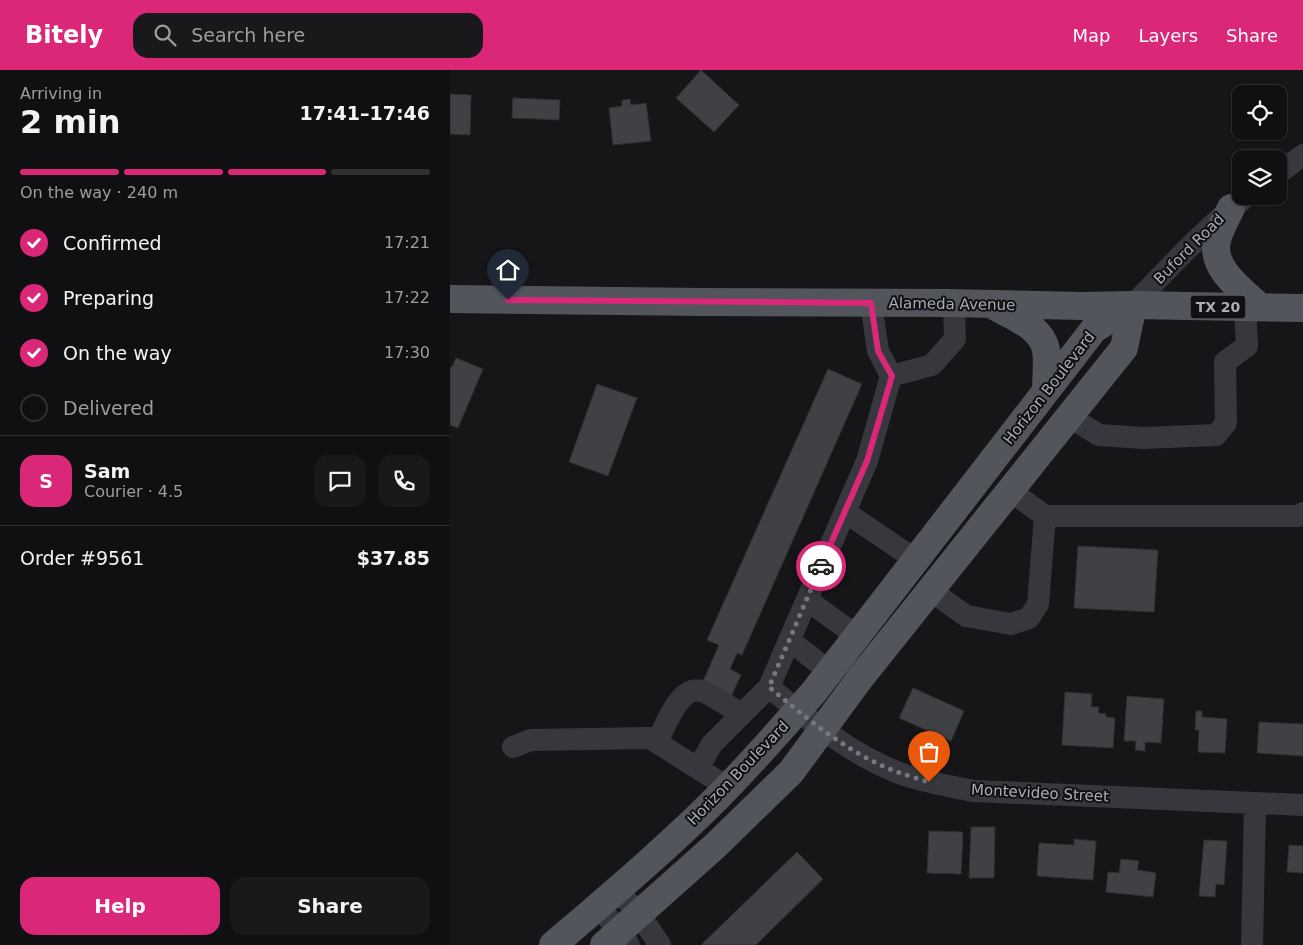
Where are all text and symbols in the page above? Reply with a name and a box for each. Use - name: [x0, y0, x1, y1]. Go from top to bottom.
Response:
- search box: [133, 13, 483, 58]
- text: Bitely: [25, 21, 103, 49]
- icon: search: [151, 21, 179, 49]
- text: Search here: [191, 24, 305, 46]
- text: Map: [1072, 25, 1110, 46]
- text: Layers: [1138, 25, 1198, 46]
- text: Share: [1226, 25, 1278, 46]
- text: Arriving in: [20, 84, 102, 103]
- map controls: [1232, 85, 1287, 205]
- button: locate: [1232, 85, 1287, 140]
- text: 17:41–17:46: [300, 102, 430, 124]
- text: 2 min: [20, 103, 121, 141]
- button: layers: [1232, 150, 1287, 205]
- text: On the way · 240 m: [20, 183, 178, 202]
- street label: Buford Road: [1150, 210, 1228, 288]
- icon: check: [20, 229, 48, 257]
- text: Confirmed: [63, 232, 162, 254]
- text: 17:21: [384, 233, 430, 252]
- pin: [487, 249, 529, 300]
- icon: home: [494, 256, 522, 284]
- icon: check: [20, 284, 48, 312]
- text: Preparing: [63, 287, 154, 309]
- text: 17:22: [384, 288, 430, 307]
- street label: Alameda Avenue: [889, 294, 1015, 314]
- road number: TX 20: [1190, 296, 1246, 318]
- street label: Horizon Boulevard: [999, 328, 1099, 448]
- icon: check: [20, 339, 48, 367]
- text: On the way: [63, 342, 172, 364]
- text: 17:30: [384, 343, 430, 362]
- text: Delivered: [63, 397, 154, 419]
- button: chat: [314, 455, 366, 507]
- button: phone: [378, 455, 430, 507]
- text: Sam: [84, 460, 130, 482]
- text: S: [39, 470, 53, 492]
- text: Courier · 4.5: [84, 482, 183, 501]
- courier: [796, 541, 846, 591]
- text: Order #9561: [20, 547, 144, 569]
- text: $37.85: [357, 547, 430, 569]
- icon: car: [807, 552, 835, 580]
- street label: Horizon Boulevard: [684, 717, 792, 829]
- pin: [908, 731, 950, 782]
- icon: bag: [915, 738, 943, 766]
- street label: Montevideo Street: [971, 780, 1110, 806]
- button: Help: [20, 877, 220, 935]
- button: Share: [230, 877, 430, 935]

